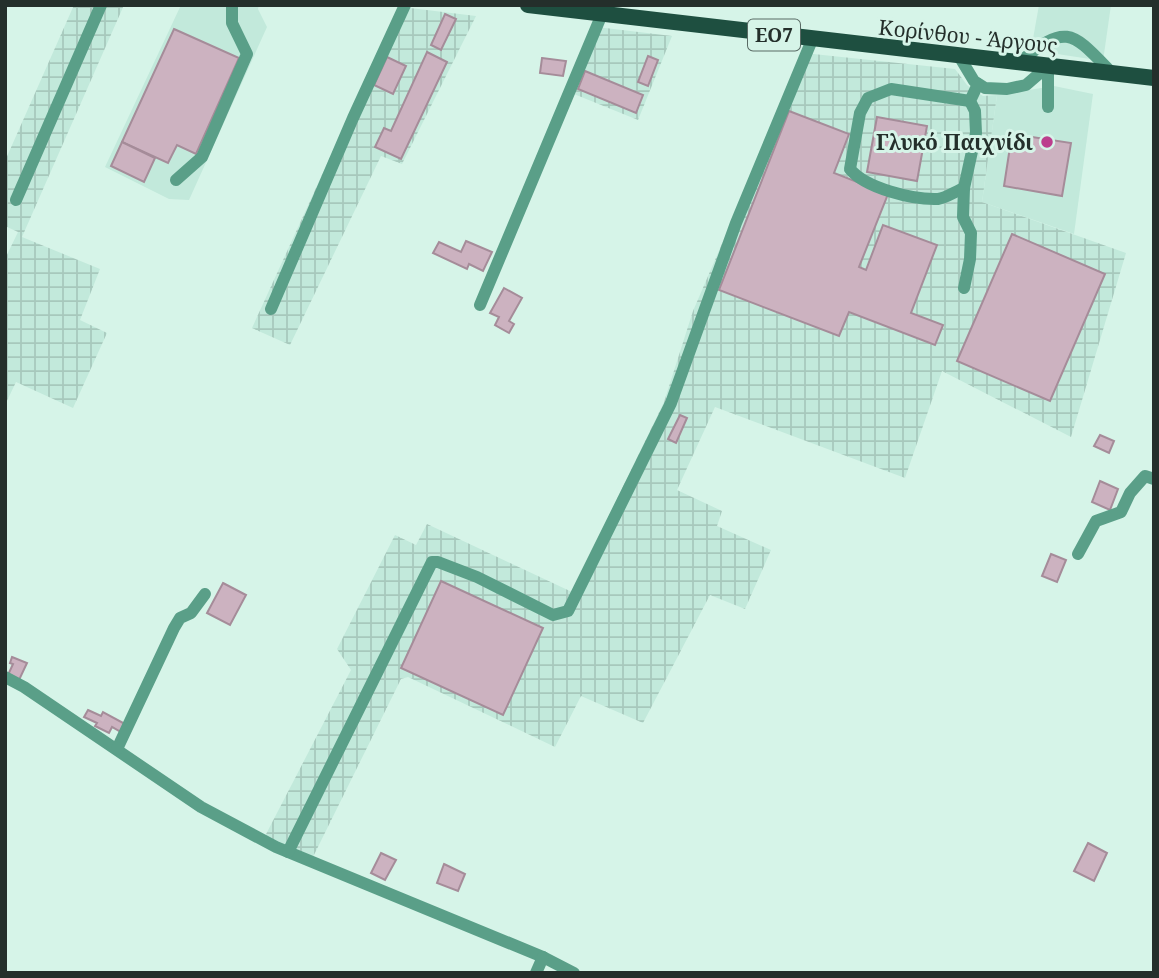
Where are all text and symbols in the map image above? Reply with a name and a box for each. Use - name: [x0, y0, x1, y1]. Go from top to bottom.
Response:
- street label: Κορίνθου - Άργους: [877, 13, 1059, 59]
- road number: ΕΟ7: [748, 20, 800, 50]
- place label: Γλυκό Παιχνίδι: [876, 128, 1034, 156]
- marker: Γλυκό Παιχνίδι: [1039, 134, 1055, 150]

